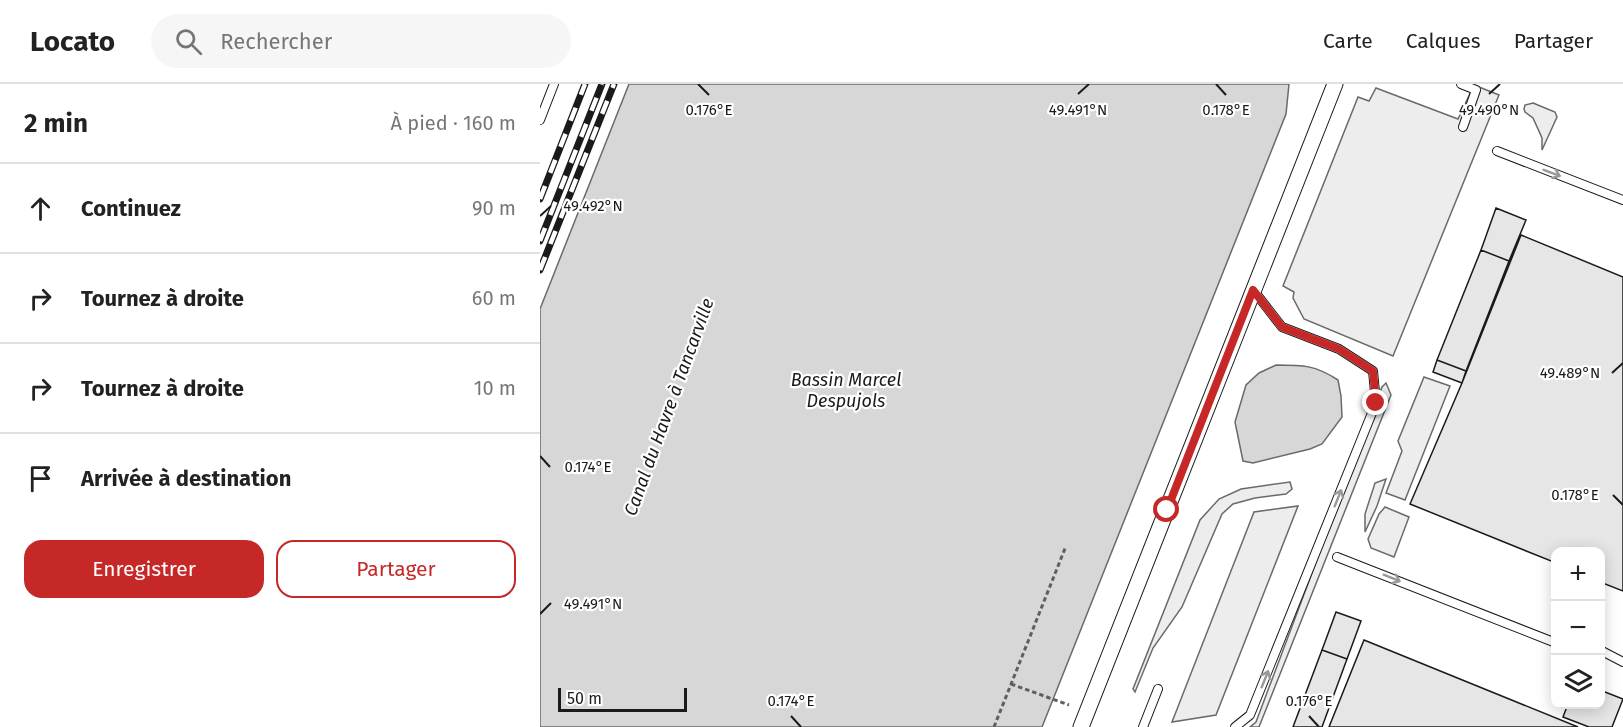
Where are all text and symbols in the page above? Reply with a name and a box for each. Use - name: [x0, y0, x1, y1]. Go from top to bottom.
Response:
- search box: [151, 14, 571, 68]
- text: Locato: [30, 25, 115, 58]
- icon: search: [172, 25, 205, 58]
- text: Rechercher: [220, 28, 332, 55]
- text: Carte: [1323, 28, 1373, 54]
- text: Calques: [1406, 28, 1481, 54]
- text: Partager: [1514, 28, 1593, 54]
- text: 0.176°E: [686, 101, 733, 119]
- text: 49.491°N: [1049, 101, 1107, 119]
- text: 0.178°E: [1202, 101, 1250, 119]
- text: 49.490°N: [1459, 101, 1519, 119]
- text: 2 min: [24, 108, 88, 139]
- text: À pied · 160 m: [391, 111, 516, 135]
- one-way arrow: [1542, 168, 1561, 179]
- icon: ahead: [24, 192, 57, 225]
- text: Continuez: [81, 195, 181, 222]
- text: 90 m: [472, 196, 516, 220]
- text: 49.492°N: [563, 197, 623, 215]
- icon: right: [24, 282, 57, 315]
- text: Tournez à droite: [81, 285, 244, 312]
- text: 60 m: [472, 286, 516, 310]
- water label: Canal du Havre à Tancarville: [619, 295, 719, 519]
- text: 49.489°N: [1540, 364, 1600, 382]
- water label: Bassin Marcel Despujols: [791, 369, 901, 412]
- icon: right: [24, 372, 57, 405]
- text: Tournez à droite: [81, 375, 244, 402]
- text: 10 m: [474, 376, 516, 400]
- route end: [1362, 389, 1388, 415]
- text: 0.174°E: [565, 458, 611, 476]
- icon: arrive: [24, 462, 57, 495]
- text: Arrivée à destination: [81, 465, 291, 492]
- text: 0.178°E: [1551, 486, 1599, 504]
- one-way arrow: [1333, 490, 1344, 508]
- route start: [1153, 496, 1179, 522]
- button: Enregistrer: [24, 540, 264, 598]
- button: Partager: [276, 540, 516, 598]
- map controls: [1551, 547, 1605, 709]
- button: +: [1551, 547, 1605, 601]
- one-way arrow: [1382, 573, 1400, 584]
- text: 49.491°N: [564, 595, 622, 613]
- button: −: [1551, 601, 1605, 655]
- button: layers: [1551, 655, 1605, 709]
- one-way arrow: [1260, 670, 1271, 689]
- scale bar: [558, 685, 687, 712]
- text: 50 m: [567, 689, 602, 708]
- text: 0.174°E: [768, 692, 814, 710]
- text: 0.176°E: [1286, 692, 1333, 710]

